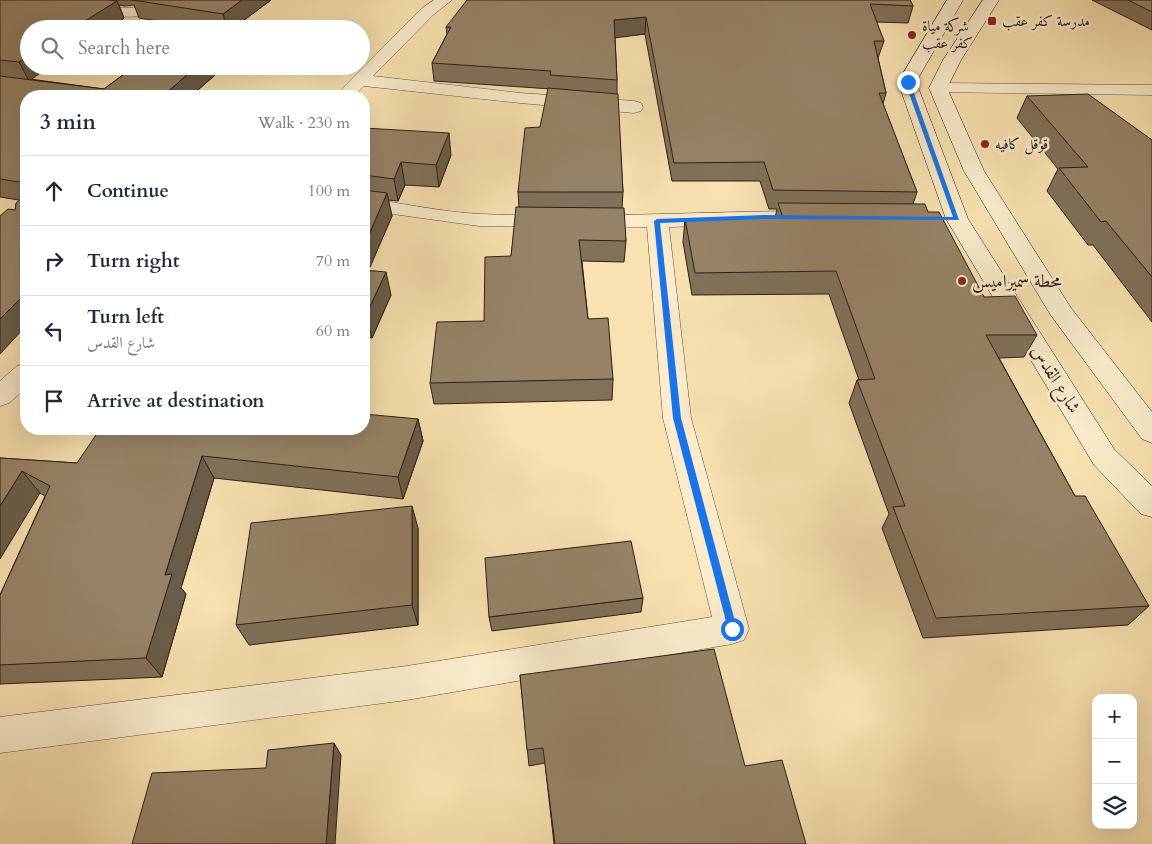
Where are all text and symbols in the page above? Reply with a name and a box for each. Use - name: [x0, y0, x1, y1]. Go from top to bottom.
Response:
- place label: مدرسة كفر عقب: [1002, 11, 1090, 31]
- marker: مدرسة كفر عقب: [986, 15, 998, 27]
- place label: شركة مياة كفر عقب: [922, 16, 973, 53]
- search box: [20, 20, 370, 75]
- marker: شركة مياة كفر عقب: [906, 29, 918, 41]
- icon: search: [38, 34, 66, 62]
- text: Search here: [78, 35, 170, 61]
- route end: [897, 71, 920, 94]
- text: 3 min: [40, 108, 96, 137]
- text: Walk · 230 m: [258, 112, 350, 134]
- place label: قوقل كافيه: [995, 134, 1048, 155]
- marker: قوقل كافيه: [979, 138, 991, 150]
- icon: ahead: [40, 177, 68, 205]
- text: Continue: [87, 178, 169, 204]
- text: 100 m: [308, 180, 350, 202]
- icon: right: [40, 247, 68, 275]
- text: Turn right: [87, 248, 179, 274]
- text: 70 m: [316, 250, 350, 272]
- place label: محطة سميراميس: [972, 269, 1062, 294]
- marker: محطة سميراميس: [956, 275, 968, 287]
- text: Turn left: [87, 304, 164, 330]
- icon: left: [40, 317, 68, 345]
- text: 60 m: [316, 320, 350, 342]
- text: شارع القدس: [87, 332, 155, 354]
- street label: شارع القدس: [1023, 340, 1086, 419]
- icon: arrive: [40, 387, 68, 415]
- text: Arrive at destination: [87, 388, 264, 414]
- route start: [721, 618, 744, 641]
- map controls: [1092, 694, 1137, 829]
- button: +: [1092, 694, 1137, 739]
- button: −: [1092, 739, 1137, 784]
- button: layers: [1092, 784, 1137, 829]

